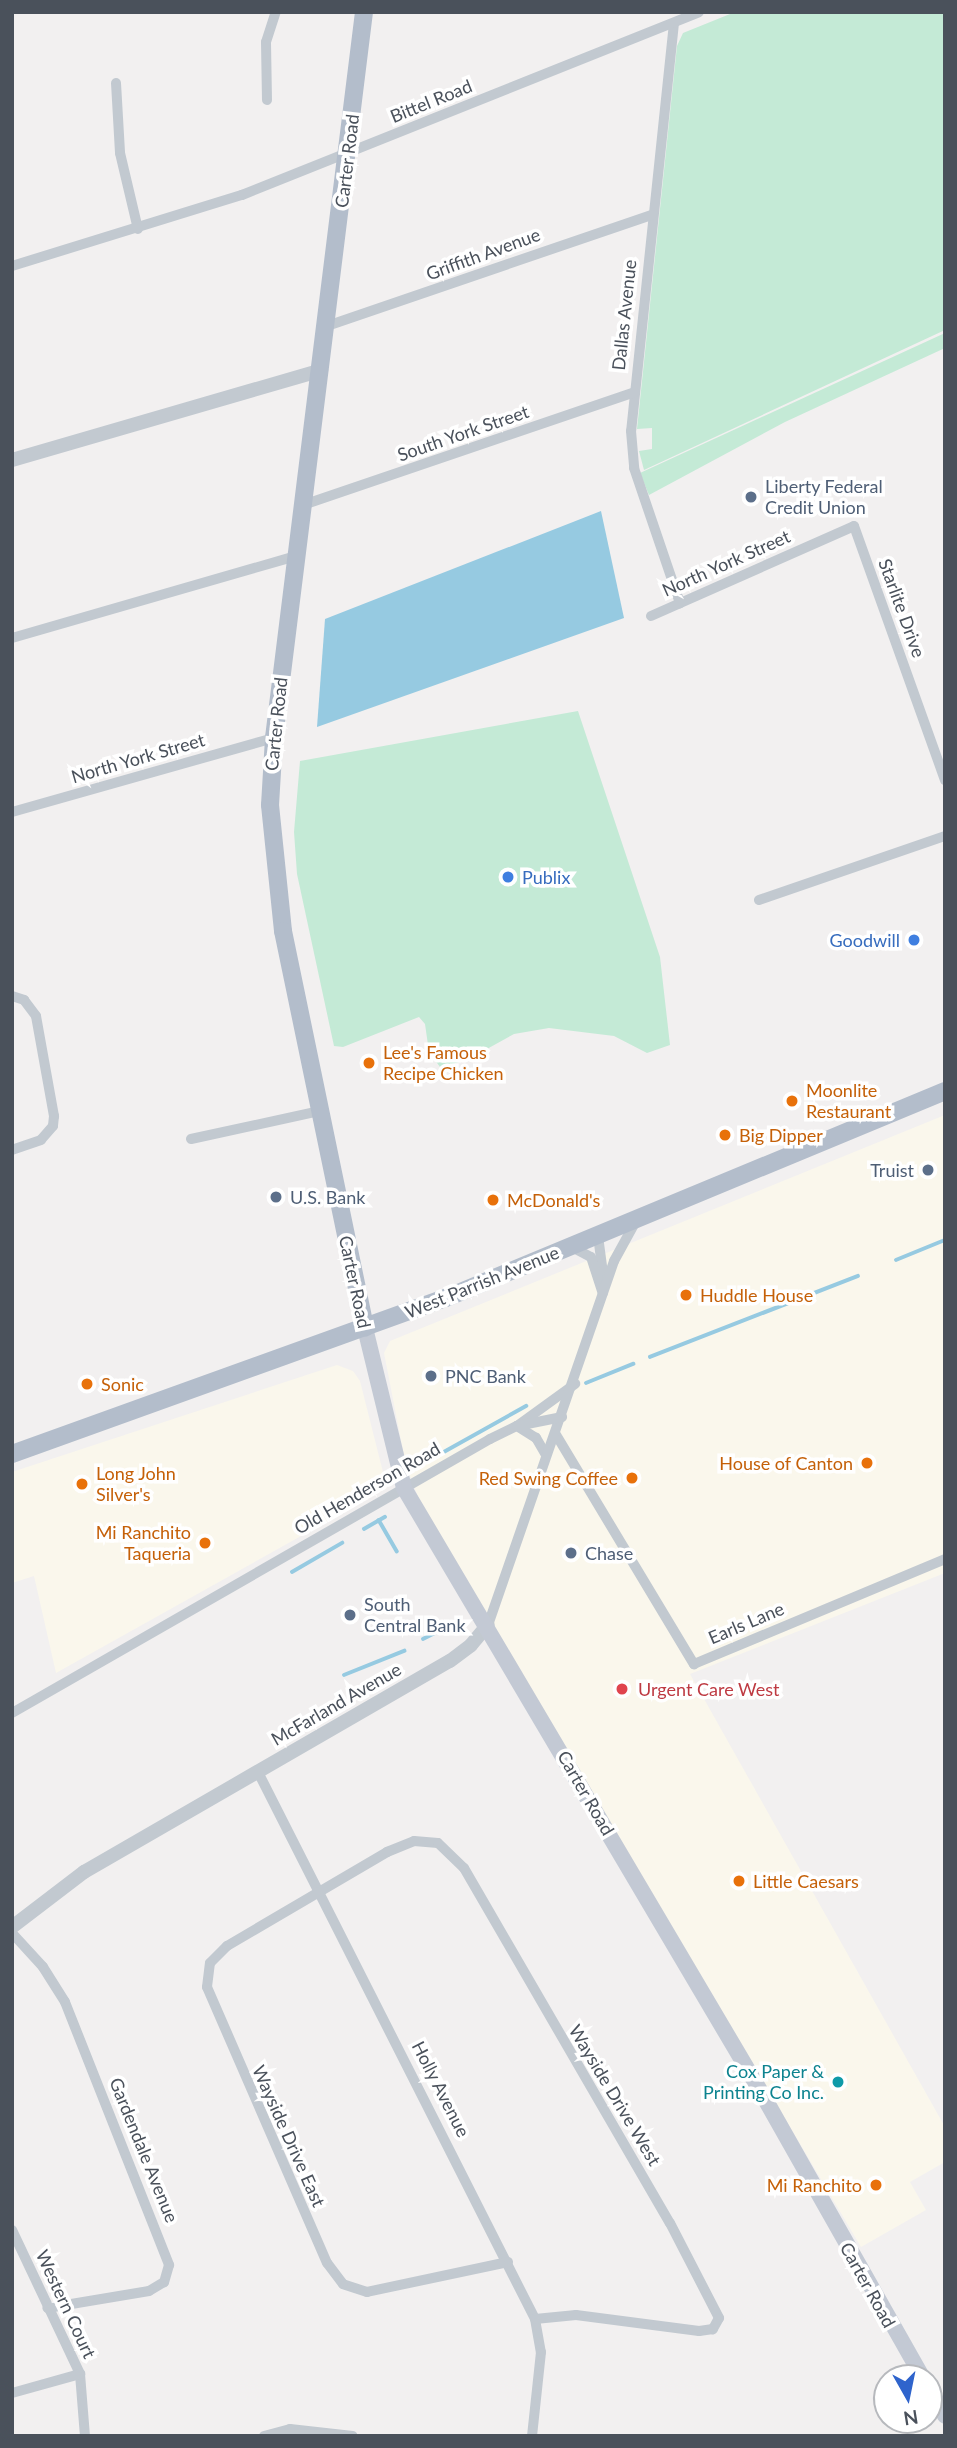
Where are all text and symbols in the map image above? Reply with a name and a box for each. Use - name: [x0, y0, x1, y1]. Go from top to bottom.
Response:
- street label: Bittel Road: [387, 75, 475, 127]
- street label: Carter Road: [331, 113, 363, 209]
- street label: Griffith Avenue: [423, 223, 543, 285]
- street label: Dallas Avenue: [607, 258, 641, 372]
- street label: South York Street: [394, 400, 532, 466]
- place label: Liberty Federal Credit Union: [765, 476, 883, 518]
- marker: Liberty Federal Credit Union: [743, 489, 759, 505]
- street label: North York Street: [658, 525, 794, 601]
- street label: Starlite Drive: [874, 556, 930, 660]
- street label: Carter Road: [260, 676, 292, 772]
- street label: North York Street: [68, 729, 208, 787]
- place label: Publix: [522, 866, 570, 888]
- marker: Publix: [500, 869, 516, 885]
- place label: Goodwill: [830, 929, 900, 951]
- marker: Goodwill: [906, 932, 922, 948]
- place label: Lee's Famous Recipe Chicken: [383, 1042, 503, 1084]
- marker: Lee's Famous Recipe Chicken: [361, 1055, 377, 1071]
- place label: Moonlite Restaurant: [806, 1080, 891, 1122]
- marker: Moonlite Restaurant: [784, 1093, 800, 1109]
- place label: Big Dipper: [739, 1124, 823, 1146]
- marker: Big Dipper: [717, 1127, 733, 1143]
- place label: Truist: [870, 1159, 914, 1181]
- marker: Truist: [920, 1162, 936, 1178]
- place label: U.S. Bank: [290, 1186, 365, 1208]
- marker: U.S. Bank: [268, 1189, 284, 1205]
- place label: McDonald's: [507, 1189, 600, 1211]
- marker: McDonald's: [485, 1192, 501, 1208]
- street label: Carter Road: [335, 1234, 375, 1330]
- street label: West Parrish Avenue: [402, 1241, 562, 1323]
- place label: Huddle House: [700, 1284, 813, 1306]
- marker: Huddle House: [678, 1287, 694, 1303]
- place label: PNC Bank: [445, 1365, 526, 1387]
- marker: PNC Bank: [423, 1368, 439, 1384]
- place label: Sonic: [101, 1373, 144, 1395]
- marker: Sonic: [79, 1376, 95, 1392]
- street label: Old Henderson Road: [290, 1437, 444, 1539]
- place label: House of Canton: [719, 1452, 853, 1474]
- marker: House of Canton: [859, 1455, 875, 1471]
- place label: Long John Silver's: [96, 1463, 176, 1506]
- place label: Red Swing Coffee: [479, 1467, 618, 1489]
- marker: Red Swing Coffee: [624, 1470, 640, 1486]
- marker: Long John Silver's: [74, 1476, 90, 1492]
- place label: Mi Ranchito Taqueria: [96, 1522, 191, 1564]
- marker: Mi Ranchito Taqueria: [197, 1535, 213, 1551]
- place label: Chase: [585, 1542, 633, 1564]
- marker: Chase: [563, 1545, 579, 1561]
- place label: South Central Bank: [364, 1594, 466, 1636]
- street label: Earls Lane: [705, 1597, 787, 1649]
- marker: South Central Bank: [342, 1607, 358, 1623]
- street label: McFarland Avenue: [267, 1658, 405, 1750]
- place label: Urgent Care West: [638, 1678, 780, 1700]
- marker: Urgent Care West: [612, 1679, 632, 1699]
- street label: Carter Road: [553, 1747, 619, 1839]
- place label: Little Caesars: [753, 1870, 859, 1892]
- marker: Little Caesars: [731, 1873, 747, 1889]
- street label: Wayside Drive West: [564, 2021, 666, 2169]
- street label: Holly Avenue: [407, 2037, 475, 2141]
- place label: Cox Paper & Printing Co Inc.: [703, 2061, 824, 2104]
- street label: Wayside Drive East: [248, 2062, 330, 2210]
- street label: Gardendale Avenue: [105, 2074, 183, 2226]
- marker: Cox Paper & Printing Co Inc.: [830, 2074, 846, 2090]
- place label: Mi Ranchito: [767, 2174, 862, 2196]
- marker: Mi Ranchito: [868, 2177, 884, 2193]
- street label: Carter Road: [836, 2238, 900, 2332]
- street label: Western Court: [31, 2246, 101, 2362]
- north arrow: [873, 2364, 943, 2434]
- text: N: [902, 2406, 920, 2431]

